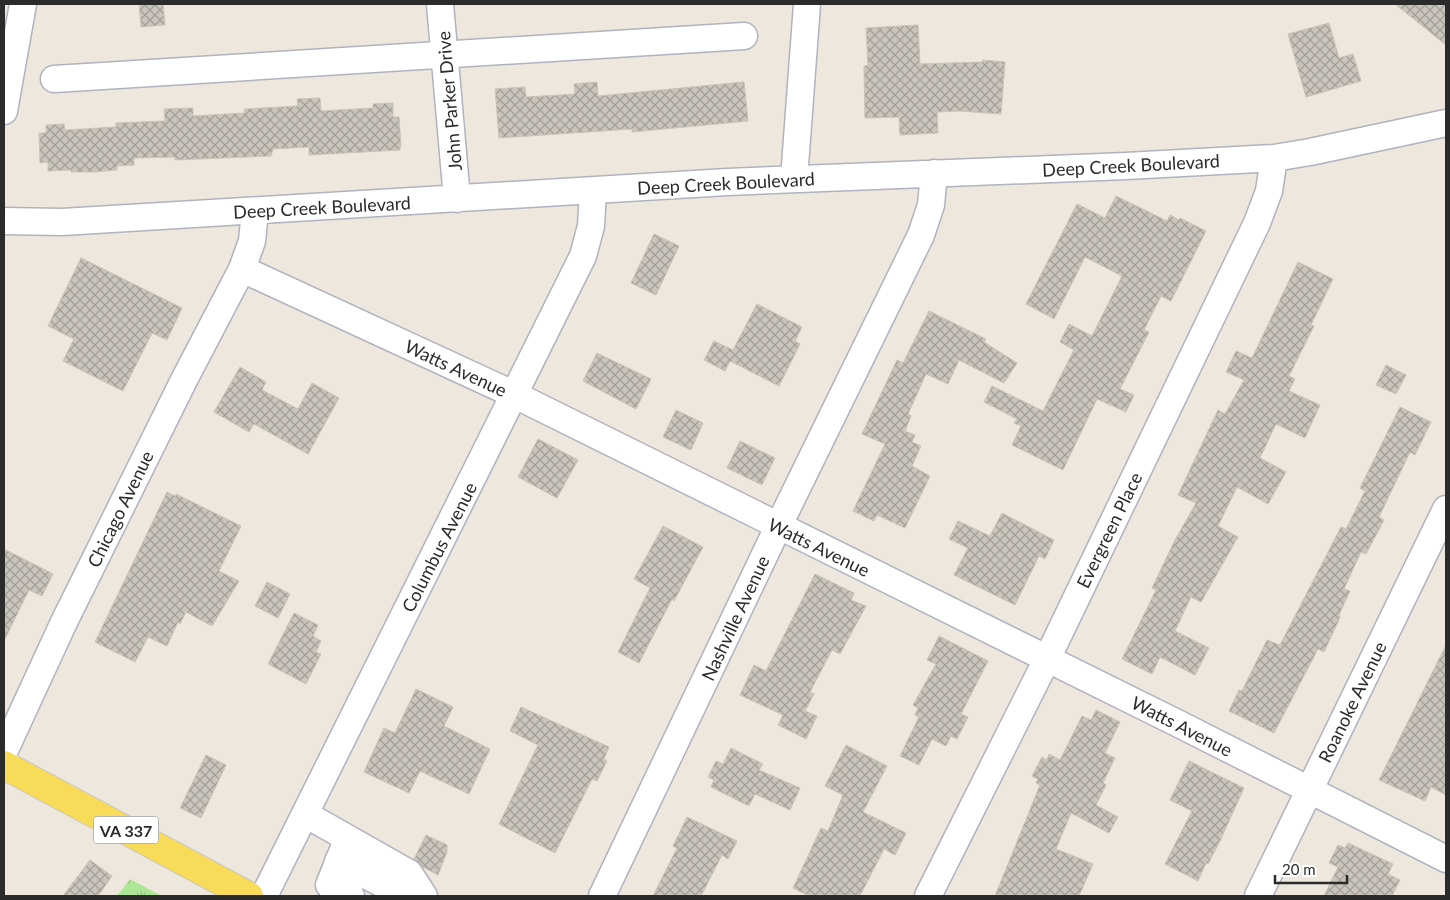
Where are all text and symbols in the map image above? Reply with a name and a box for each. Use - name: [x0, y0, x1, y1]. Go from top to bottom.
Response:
- street label: John Parker Drive: [432, 30, 466, 172]
- street label: Deep Creek Boulevard: [1042, 149, 1220, 181]
- street label: Deep Creek Boulevard: [637, 167, 815, 199]
- street label: Deep Creek Boulevard: [233, 191, 411, 223]
- street label: Watts Avenue: [401, 335, 511, 401]
- street label: Chicago Avenue: [82, 447, 158, 571]
- street label: Evergreen Place: [1072, 469, 1146, 591]
- street label: Columbus Avenue: [397, 478, 481, 616]
- street label: Watts Avenue: [765, 513, 873, 581]
- street label: Nashville Avenue: [696, 552, 774, 684]
- street label: Roanoke Avenue: [1313, 638, 1391, 766]
- street label: Watts Avenue: [1128, 691, 1236, 761]
- road number: VA 337: [94, 816, 158, 844]
- scale bar: [1275, 852, 1348, 884]
- text: 20 m: [1282, 860, 1316, 878]

